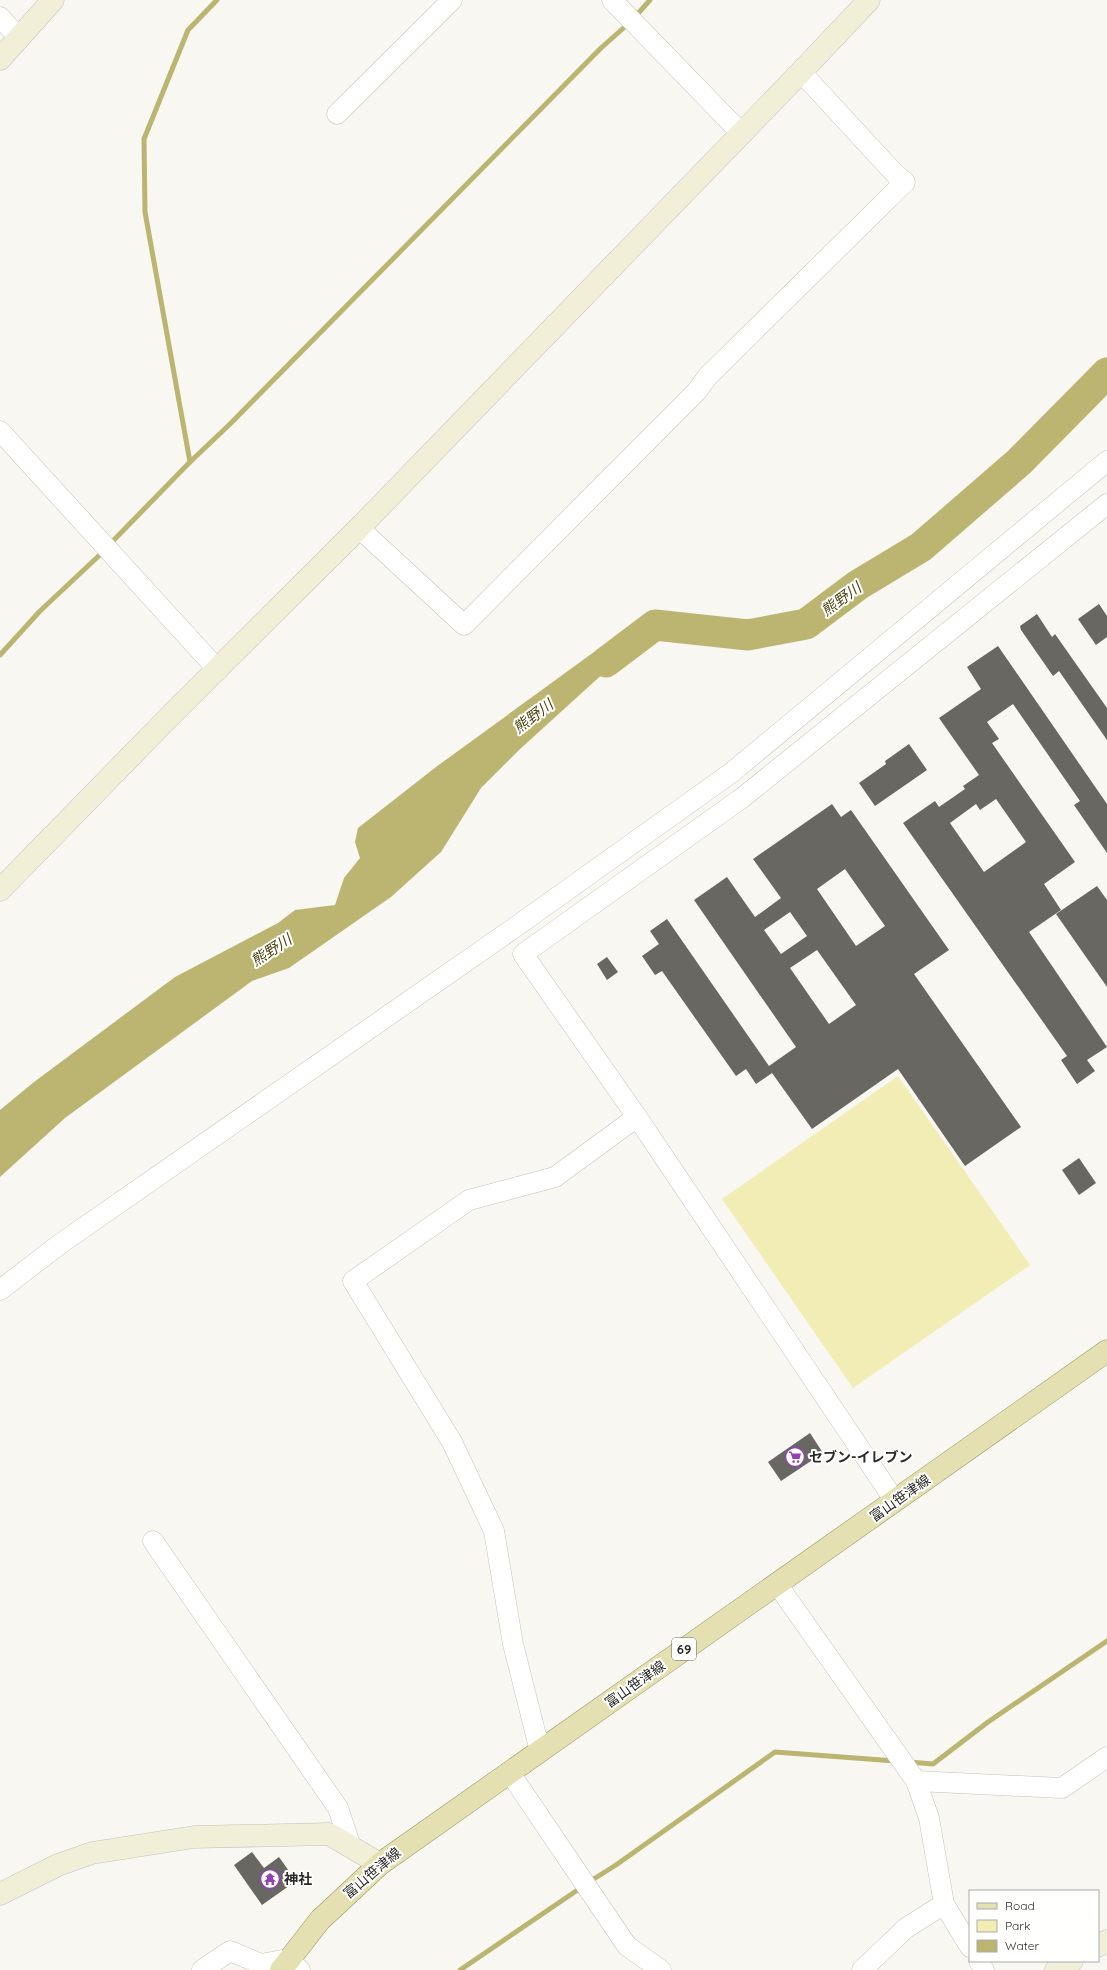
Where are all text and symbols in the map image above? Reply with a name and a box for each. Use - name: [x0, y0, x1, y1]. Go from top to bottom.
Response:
- water label: 熊野川: [817, 577, 866, 620]
- water label: 熊野川: [509, 694, 558, 737]
- water label: 熊野川: [247, 929, 297, 970]
- supermarket icon: セブン-イレブン: [784, 1446, 806, 1468]
- place label: セブン-イレブン: [809, 1448, 913, 1466]
- street label: 富山笹津線: [866, 1471, 934, 1525]
- road number: 69: [672, 1638, 696, 1660]
- street label: 富山笹津線: [601, 1657, 669, 1711]
- street label: 富山笹津線: [339, 1844, 405, 1902]
- temple icon: 神社: [259, 1868, 281, 1890]
- place label: 神社: [284, 1870, 312, 1888]
- legend: [969, 1890, 1099, 1962]
- text: Road: [1005, 1898, 1035, 1913]
- text: Park: [1005, 1918, 1030, 1933]
- text: Water: [1005, 1938, 1040, 1953]

